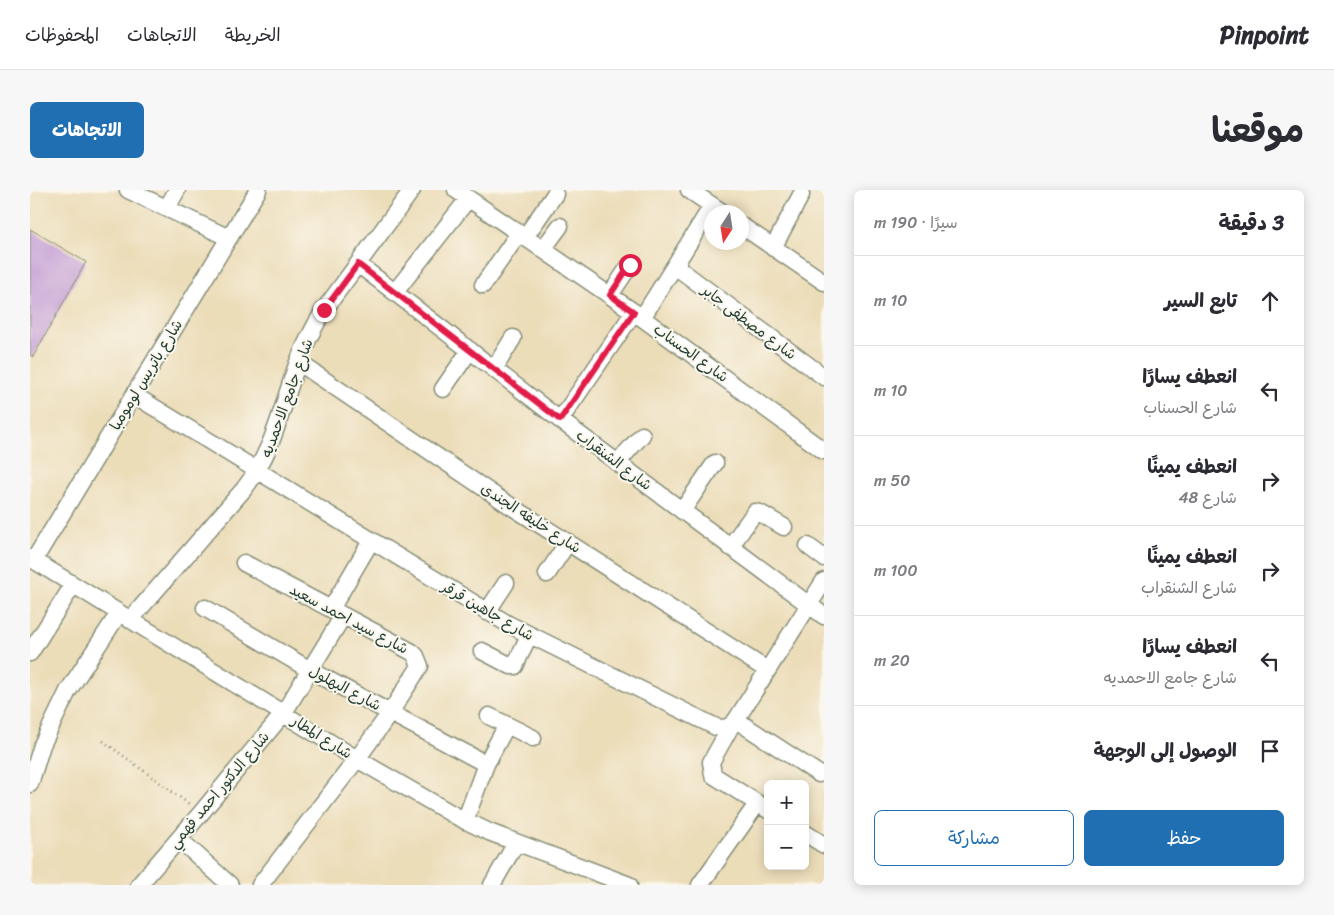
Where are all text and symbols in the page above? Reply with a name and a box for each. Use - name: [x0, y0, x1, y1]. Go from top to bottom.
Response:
- text: Pinpoint: [1220, 14, 1309, 56]
- text: المحفوظات: [25, 19, 99, 51]
- text: الاتجاهات: [127, 19, 197, 51]
- text: الخريطة: [225, 19, 281, 51]
- text: موقعنا: [1211, 99, 1304, 161]
- button: الاتجاهات: [30, 102, 144, 158]
- text: 3 دقيقة: [1219, 204, 1284, 242]
- north arrow: [704, 205, 749, 250]
- text: سيرًا · 190 m: [874, 208, 958, 237]
- route start: [619, 254, 642, 277]
- street label: شارع مصطفى جابر: [694, 276, 802, 367]
- text: تابع السير: [1164, 284, 1237, 317]
- text: 10 m: [874, 286, 907, 315]
- icon: ahead: [1256, 287, 1284, 315]
- route end: [313, 299, 336, 322]
- street label: شارع باتريس لومومبا: [102, 314, 190, 436]
- street label: شارع الحسناب: [648, 317, 734, 389]
- street label: شارع جامع الاحمديه: [253, 335, 321, 461]
- text: انعطف يسارًا: [1142, 360, 1237, 393]
- text: 10 m: [874, 376, 907, 405]
- icon: left: [1256, 377, 1284, 405]
- text: شارع الحسناب: [1143, 393, 1237, 422]
- street label: شارع الشنقراب: [570, 423, 658, 497]
- text: انعطف يمينًا: [1147, 450, 1237, 483]
- text: 50 m: [874, 466, 910, 495]
- icon: right: [1256, 467, 1284, 495]
- street label: شارع خليفه الجندى: [475, 476, 587, 560]
- text: شارع 48: [1179, 483, 1237, 512]
- text: انعطف يمينًا: [1147, 540, 1237, 573]
- text: 100 m: [874, 556, 918, 585]
- icon: right: [1256, 557, 1284, 585]
- street label: شارع جاهين قرقر: [435, 573, 539, 648]
- text: شارع الشنقراب: [1141, 573, 1237, 602]
- street label: شارع سيد احمد سعيد: [285, 577, 413, 661]
- text: انعطف يسارًا: [1142, 630, 1237, 663]
- text: 20 m: [874, 646, 910, 675]
- icon: left: [1256, 647, 1284, 675]
- street label: شارع البهلول: [304, 658, 386, 718]
- text: شارع جامع الاحمديه: [1104, 663, 1237, 692]
- street label: شارع المطار: [286, 707, 358, 766]
- street label: شارع الدكتور احمد فهمي: [162, 725, 276, 855]
- text: الوصول إلى الوجهة: [1094, 734, 1237, 767]
- icon: arrive: [1256, 737, 1284, 765]
- map controls: [764, 780, 809, 870]
- button: +: [764, 780, 809, 825]
- button: مشاركة: [874, 810, 1074, 866]
- button: حفظ: [1084, 810, 1284, 866]
- button: −: [764, 825, 809, 870]

